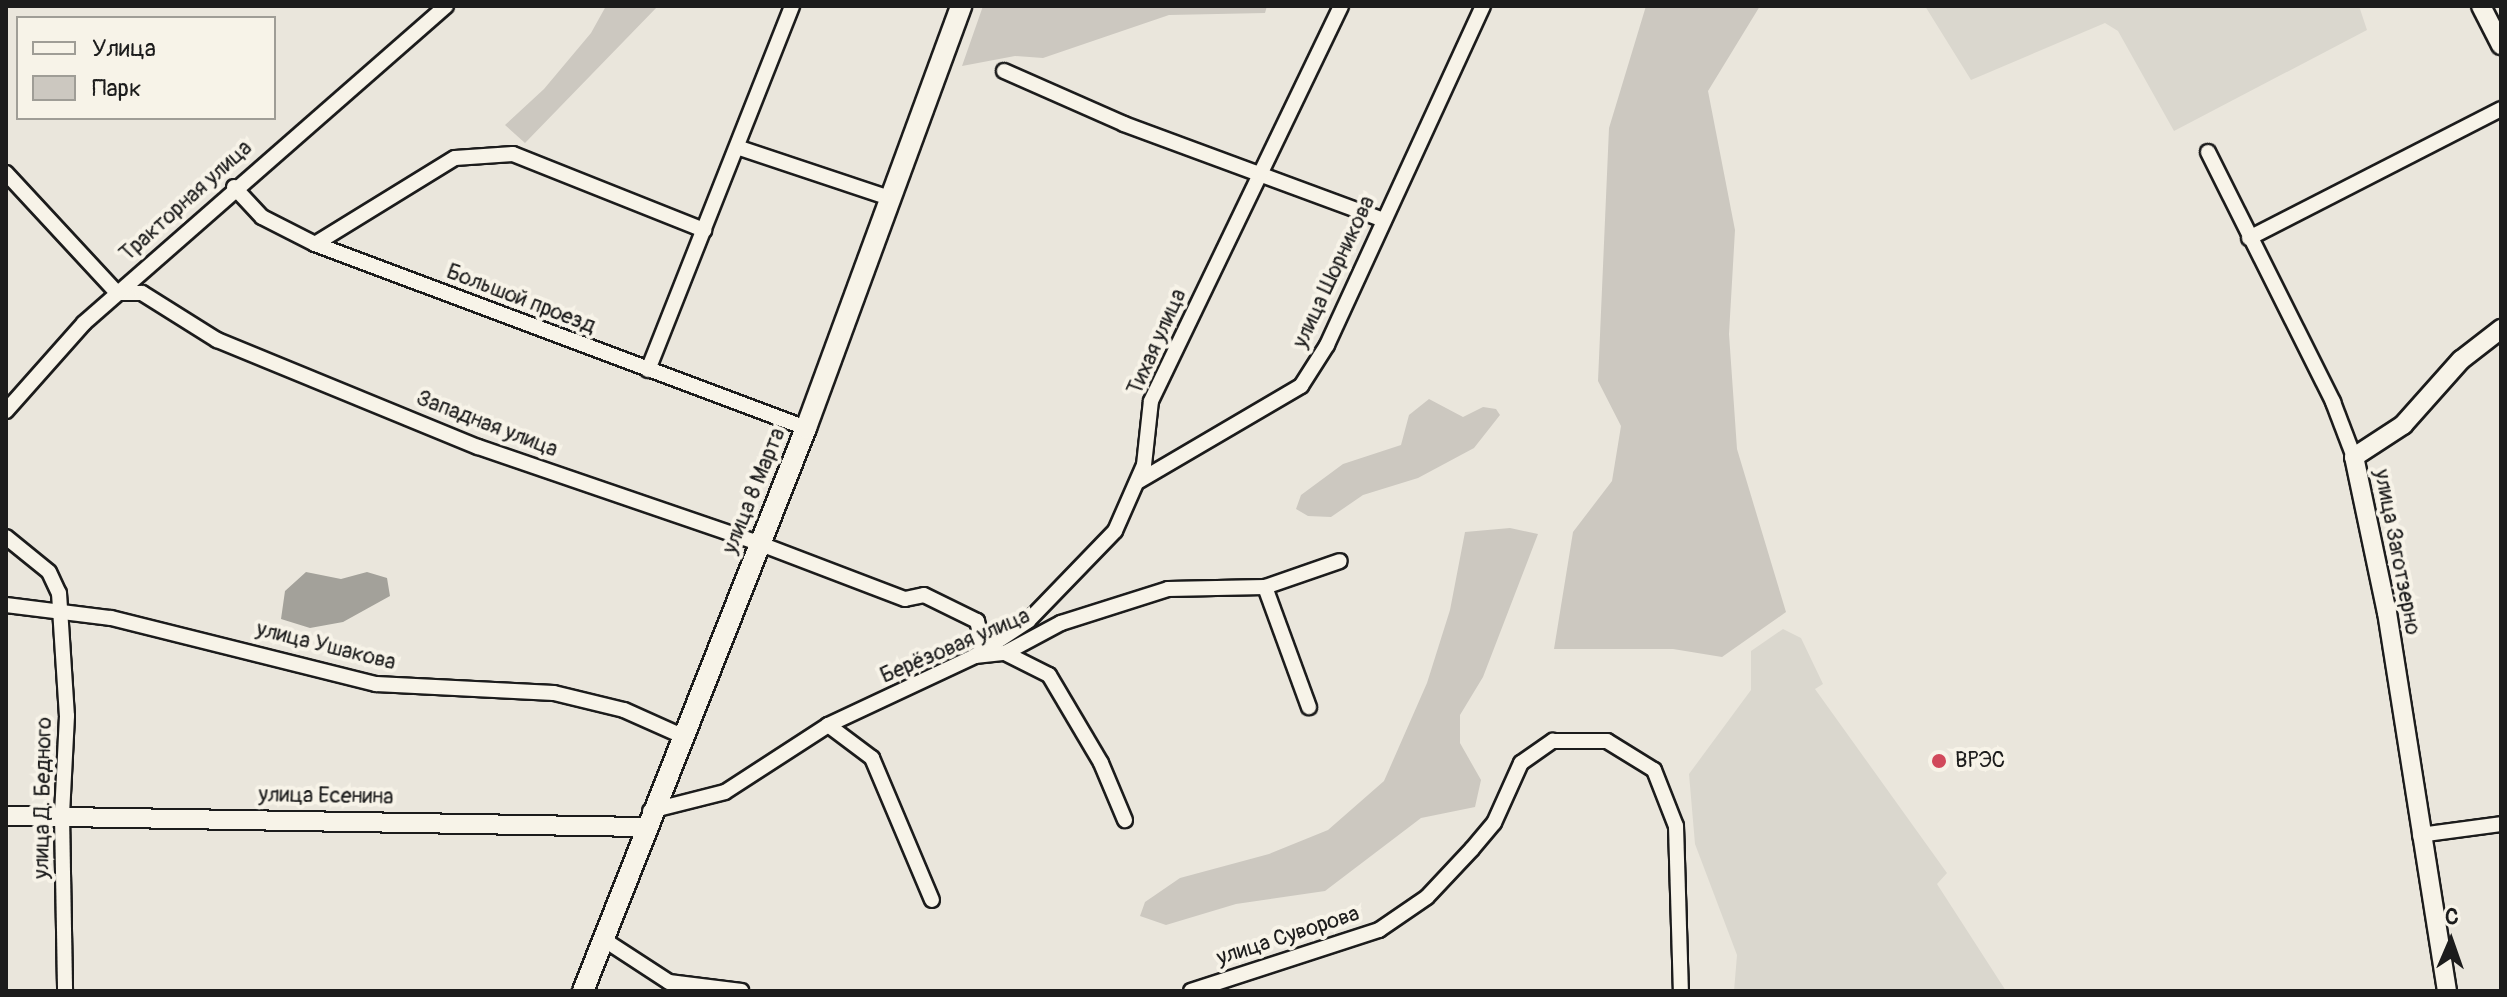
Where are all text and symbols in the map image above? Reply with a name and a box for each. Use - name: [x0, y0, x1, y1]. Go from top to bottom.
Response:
- legend: [16, 16, 276, 120]
- text: Улица: [92, 34, 156, 63]
- text: Парк: [92, 74, 141, 103]
- street label: Тракторная улица: [115, 135, 257, 267]
- street label: улица Шорникова: [1287, 192, 1381, 352]
- street label: Большой проезд: [443, 258, 599, 340]
- street label: Тихая улица: [1122, 285, 1192, 399]
- street label: Западная улица: [413, 385, 561, 463]
- street label: улица 8 Марта: [717, 424, 791, 558]
- street label: улица Заготзерно: [2368, 467, 2426, 637]
- street label: Берёзовая улица: [876, 603, 1034, 689]
- street label: улица Ушакова: [254, 616, 398, 676]
- street label: улица Д. Бедного: [28, 717, 58, 879]
- place label: ВРЭС: [1955, 748, 2005, 774]
- marker: ВРЭС: [1930, 752, 1948, 770]
- street label: улица Есенина: [258, 782, 394, 810]
- street label: улица Суворова: [1213, 901, 1363, 971]
- north arrow: [2411, 901, 2491, 981]
- text: С: [2445, 903, 2459, 931]

